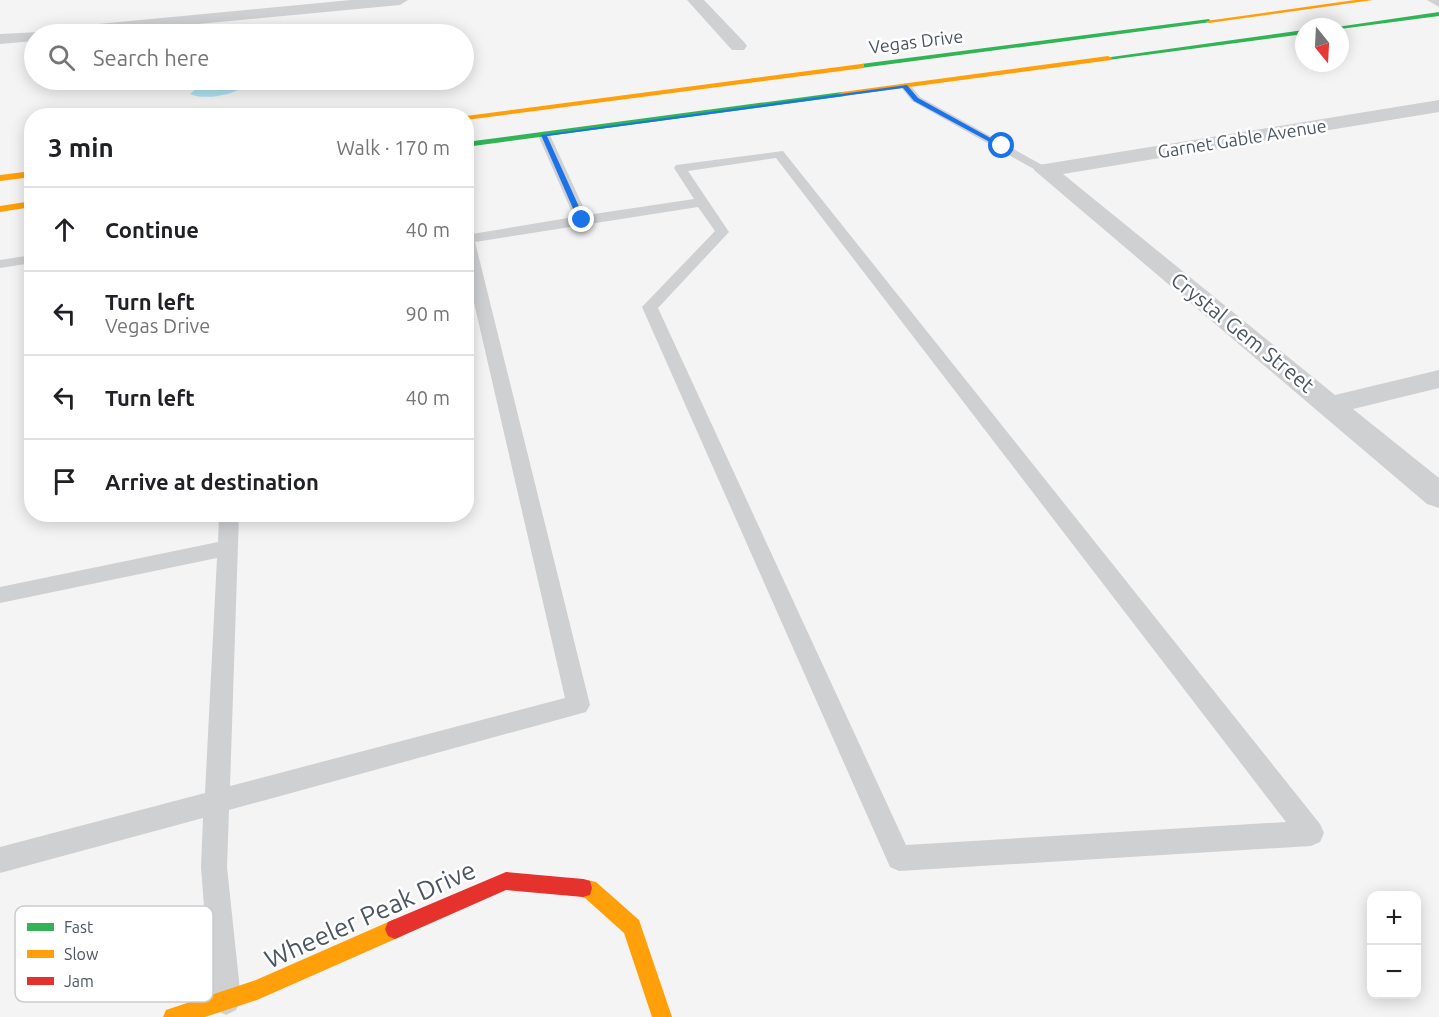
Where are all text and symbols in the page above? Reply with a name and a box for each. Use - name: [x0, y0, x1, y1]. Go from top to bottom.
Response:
- north arrow: [1295, 18, 1349, 72]
- search box: [24, 24, 474, 90]
- street label: Vegas Drive: [868, 25, 964, 57]
- icon: search: [45, 41, 78, 74]
- text: Search here: [93, 45, 209, 70]
- street label: Garnet Gable Avenue: [1156, 115, 1328, 161]
- route start: [988, 132, 1014, 158]
- text: 3 min: [48, 133, 114, 162]
- text: Walk · 170 m: [337, 136, 450, 159]
- route end: [568, 206, 594, 232]
- icon: ahead: [48, 213, 81, 246]
- text: Continue: [105, 217, 199, 242]
- text: 40 m: [406, 218, 450, 241]
- street label: Crystal Gem Street: [1167, 267, 1319, 397]
- text: Turn left: [105, 289, 195, 314]
- icon: left: [48, 297, 81, 330]
- text: 90 m: [406, 302, 450, 325]
- text: Vegas Drive: [105, 314, 210, 337]
- icon: left: [48, 381, 81, 414]
- text: Turn left: [105, 385, 195, 410]
- text: 40 m: [406, 386, 450, 409]
- icon: arrive: [48, 465, 81, 498]
- text: Arrive at destination: [105, 469, 319, 494]
- street label: Wheeler Peak Drive: [260, 854, 480, 974]
- map controls: [1367, 891, 1421, 999]
- button: +: [1367, 891, 1421, 945]
- legend: [15, 906, 213, 1002]
- text: Fast: [64, 918, 94, 936]
- text: Slow: [64, 945, 99, 963]
- button: −: [1367, 945, 1421, 999]
- text: Jam: [64, 972, 94, 990]

